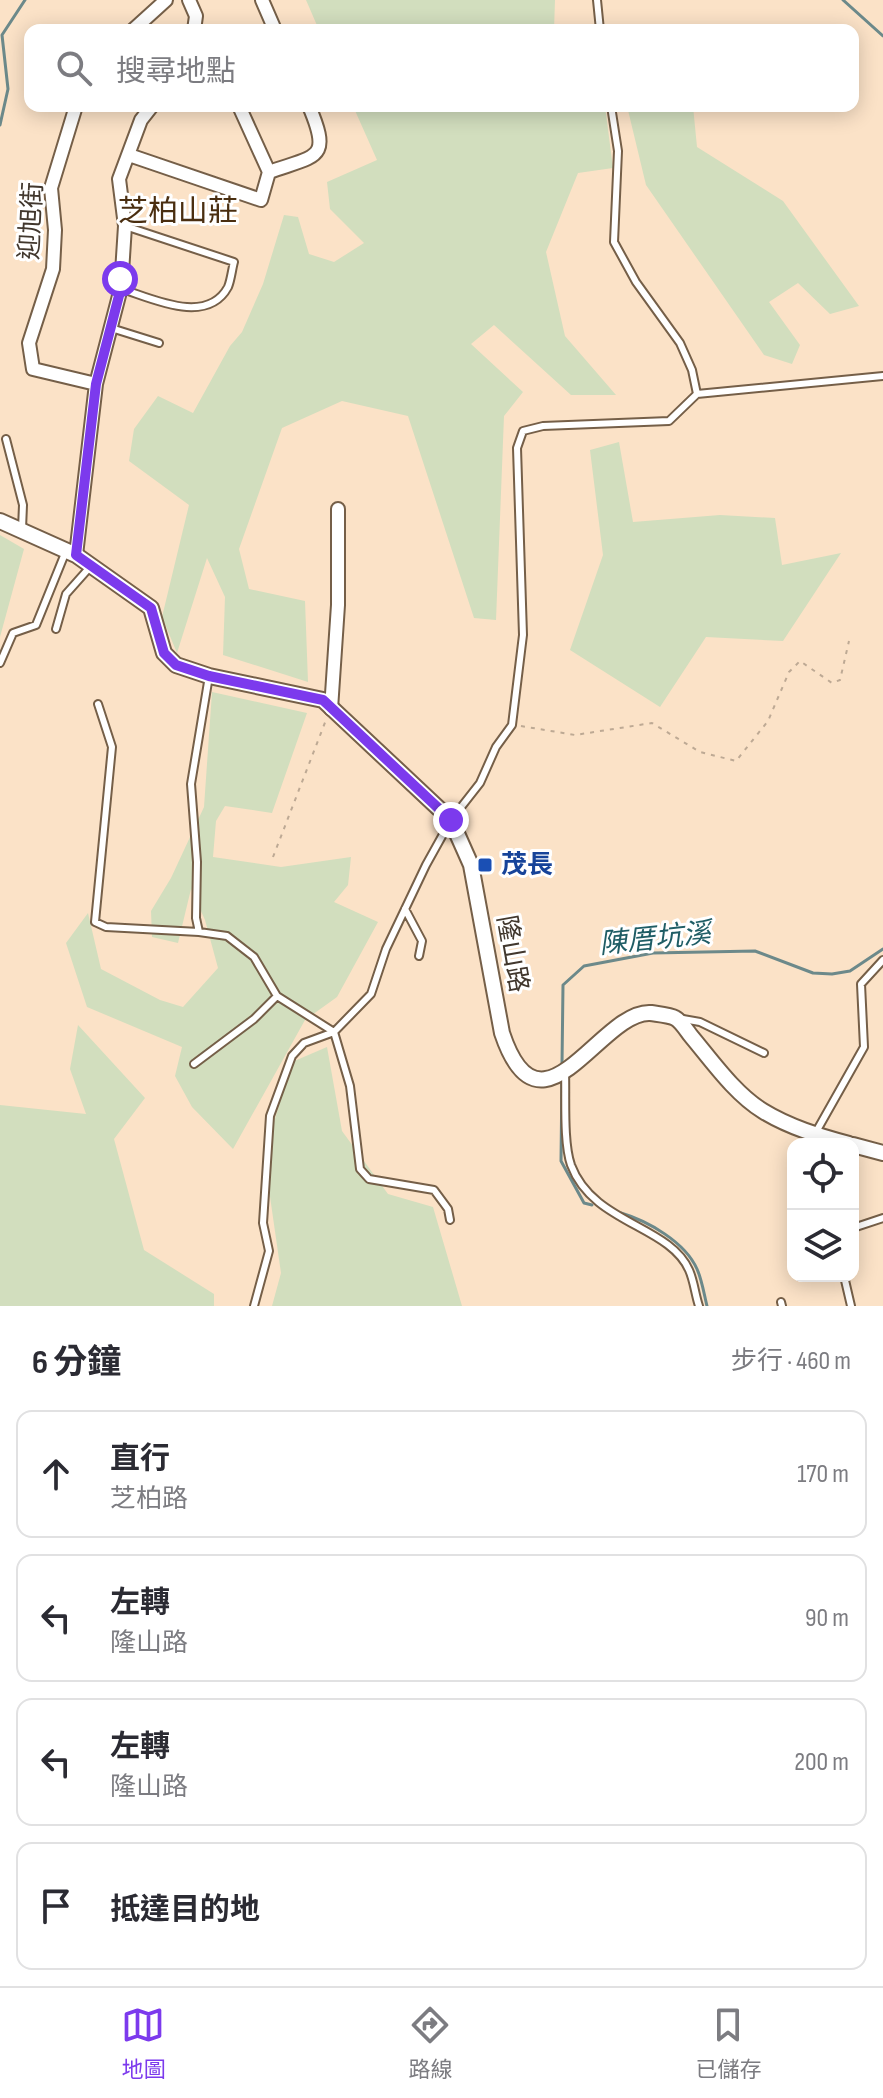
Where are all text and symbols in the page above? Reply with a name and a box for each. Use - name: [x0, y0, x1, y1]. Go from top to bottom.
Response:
- search box: [24, 24, 859, 112]
- icon: search: [52, 46, 96, 90]
- text: 搜尋地點: [116, 54, 236, 90]
- street label: 迎旭街: [14, 181, 50, 261]
- district label: 芝柏山莊: [118, 194, 238, 230]
- route start: [102, 261, 138, 297]
- route end: [433, 802, 469, 838]
- place label: 茂長: [501, 850, 553, 881]
- marker: 茂長: [476, 856, 494, 874]
- street label: 隆山路: [490, 913, 534, 995]
- water label: 陳厝坑溪: [598, 916, 716, 961]
- map controls: [787, 1138, 859, 1282]
- button: locate: [787, 1138, 859, 1210]
- button: layers: [787, 1210, 859, 1282]
- text: 6 分鐘: [32, 1342, 121, 1383]
- text: 步行 · 460 m: [731, 1346, 851, 1377]
- text: 直行: [110, 1441, 170, 1477]
- icon: ahead: [34, 1452, 78, 1496]
- text: 170 m: [797, 1459, 849, 1490]
- text: 芝柏路: [110, 1484, 188, 1515]
- text: 左轉: [110, 1585, 170, 1621]
- icon: left: [34, 1596, 78, 1640]
- text: 90 m: [805, 1603, 849, 1634]
- text: 隆山路: [110, 1628, 188, 1659]
- text: 左轉: [110, 1729, 170, 1765]
- icon: left: [34, 1740, 78, 1784]
- text: 200 m: [794, 1747, 849, 1778]
- text: 隆山路: [110, 1772, 188, 1803]
- icon: arrive: [34, 1884, 78, 1928]
- text: 抵達目的地: [110, 1892, 260, 1928]
- tab: 地圖: [121, 2003, 166, 2084]
- tab: 路線: [408, 2003, 453, 2084]
- tab: 已儲存: [695, 2003, 762, 2084]

